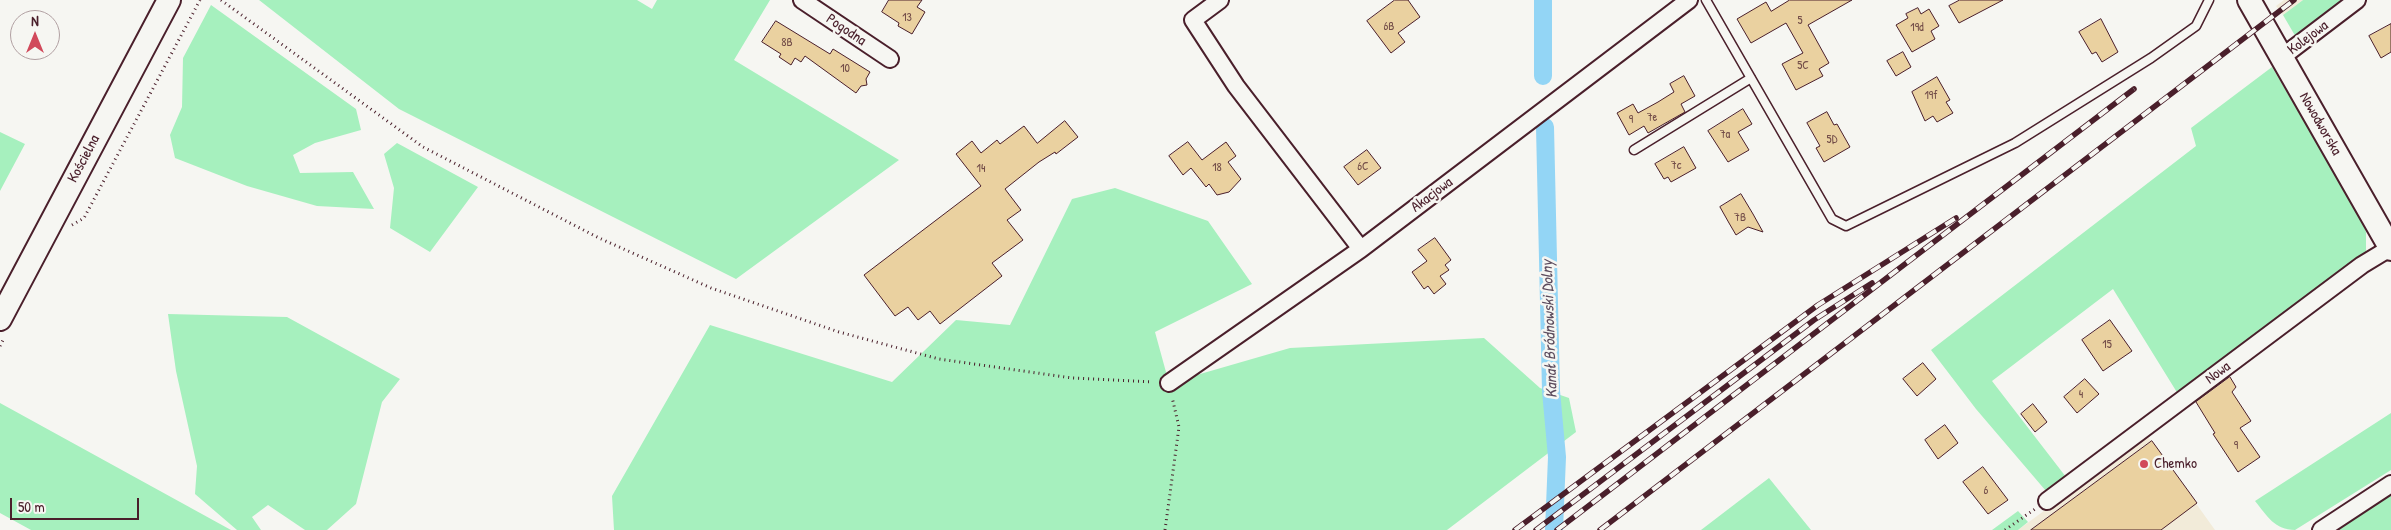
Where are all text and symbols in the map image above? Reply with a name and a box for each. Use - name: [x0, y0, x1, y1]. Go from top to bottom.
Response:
- north arrow: [10, 10, 60, 60]
- street label: Pogodna: [823, 10, 869, 50]
- text: N: [31, 11, 39, 30]
- house number: 13: [902, 11, 912, 25]
- house number: 5: [1797, 14, 1803, 28]
- street label: Kolejowa: [2284, 17, 2332, 59]
- house number: 6B: [1384, 20, 1394, 34]
- house number: 19d: [1910, 21, 1924, 35]
- house number: 8B: [781, 36, 793, 50]
- house number: 5C: [1797, 59, 1809, 73]
- house number: 10: [840, 62, 850, 76]
- house number: 19f: [1924, 89, 1938, 103]
- street label: Nowodworska: [2295, 89, 2345, 159]
- house number: 7e: [1647, 111, 1657, 125]
- house number: 9: [1629, 113, 1633, 127]
- house number: 7a: [1720, 128, 1730, 142]
- street label: Kościelna: [64, 132, 104, 186]
- house number: 5D: [1827, 133, 1837, 147]
- house number: 7c: [1671, 159, 1681, 173]
- house number: 6C: [1357, 160, 1369, 174]
- house number: 18: [1212, 161, 1222, 175]
- house number: 14: [977, 162, 985, 176]
- street label: Akacjowa: [1408, 173, 1456, 217]
- house number: 7B: [1734, 211, 1746, 225]
- water label: Kanał Bródnowski Dolny: [1538, 260, 1562, 398]
- house number: 15: [2102, 338, 2112, 352]
- street label: Nowa: [2202, 358, 2234, 388]
- house number: 4: [2079, 388, 2083, 402]
- house number: 9: [2234, 439, 2238, 453]
- place label: Chemko: [2154, 455, 2197, 473]
- marker: Chemko: [2138, 458, 2150, 470]
- house number: 6: [1984, 484, 1988, 498]
- scale bar: [12, 488, 141, 520]
- text: 50 m: [18, 496, 45, 517]

